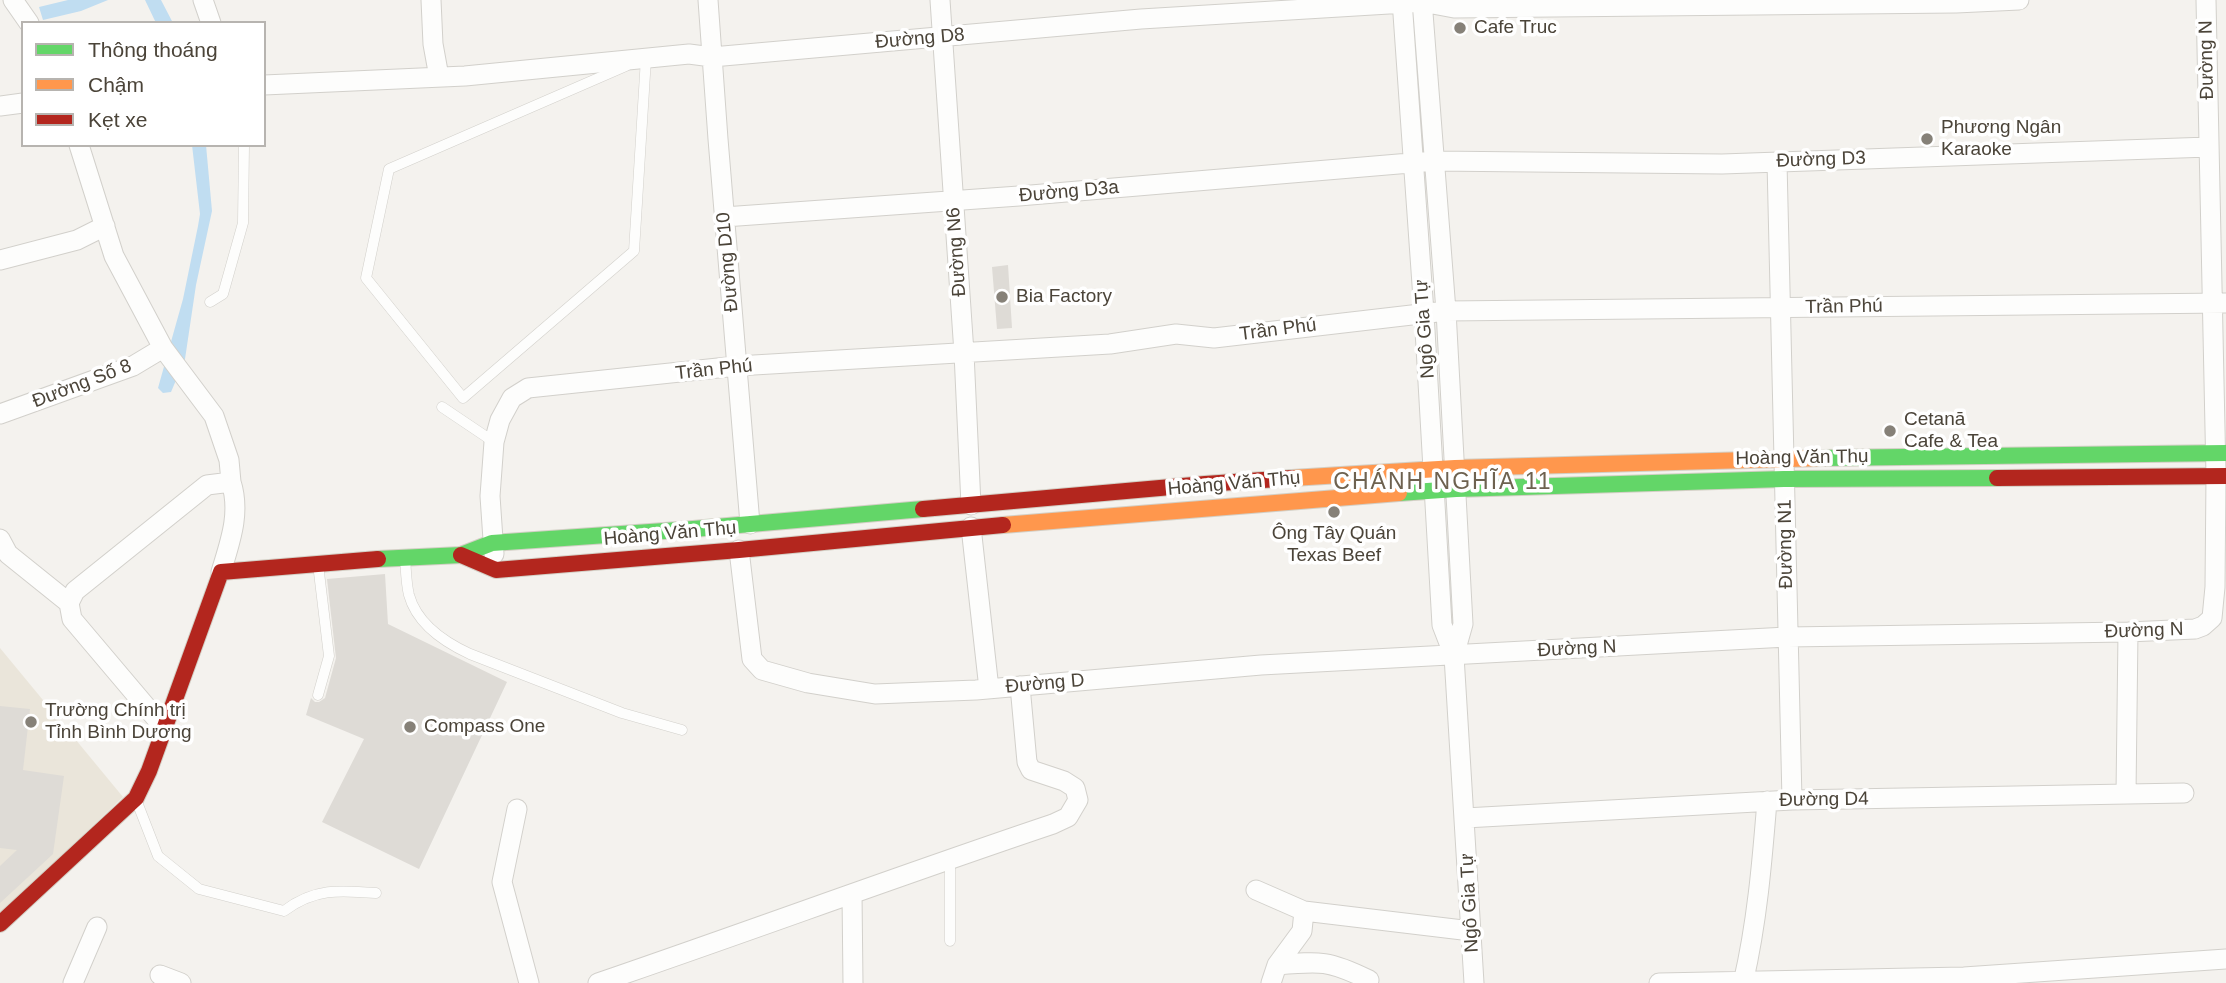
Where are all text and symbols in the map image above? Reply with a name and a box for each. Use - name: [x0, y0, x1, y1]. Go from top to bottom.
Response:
- place label: Cafe Truc: [1474, 17, 1557, 39]
- marker: Cafe Truc: [1452, 20, 1468, 36]
- street label: Đường N: [2195, 20, 2219, 100]
- legend: [21, 21, 266, 147]
- street label: Đường D8: [874, 24, 966, 54]
- text: Thông thoáng: [88, 38, 218, 61]
- text: Chậm: [88, 73, 144, 96]
- text: Kẹt xe: [88, 108, 148, 131]
- place label: Phương Ngân Karaoke: [1941, 117, 2061, 161]
- marker: Phương Ngân Karaoke: [1919, 131, 1935, 147]
- street label: Đường D3: [1776, 147, 1866, 173]
- street label: Đường D3a: [1018, 176, 1120, 208]
- street label: Đường N6: [943, 207, 971, 297]
- street label: Đường D10: [712, 211, 744, 313]
- street label: Ngô Gia Tự: [1410, 279, 1440, 379]
- place label: Bia Factory: [1016, 286, 1112, 308]
- marker: Bia Factory: [994, 289, 1010, 305]
- street label: Trần Phú: [1805, 295, 1883, 319]
- street label: Trần Phú: [1238, 314, 1318, 346]
- street label: Đường Số 8: [29, 355, 135, 413]
- street label: Trần Phú: [674, 355, 754, 385]
- place label: Cetanā Cafe & Tea: [1904, 409, 1998, 453]
- marker: Cetanā Cafe & Tea: [1882, 423, 1898, 439]
- street label: Hoàng Văn Thụ: [1735, 445, 1869, 471]
- street label: Hoàng Văn Thụ: [1167, 467, 1301, 501]
- district label: CHÁNH NGHĨA 11: [1335, 469, 1551, 497]
- street label: Đường N1: [1774, 499, 1798, 589]
- marker: Ông Tây Quán Texas Beef: [1326, 504, 1342, 520]
- street label: Hoàng Văn Thụ: [603, 517, 737, 551]
- place label: Ông Tây Quán Texas Beef: [1272, 523, 1396, 567]
- street label: Đường N: [2104, 618, 2184, 644]
- street label: Đường N: [1537, 636, 1617, 662]
- street label: Đường D: [1005, 669, 1085, 699]
- place label: Trường Chính trị Tỉnh Bình Dương: [45, 700, 192, 744]
- marker: Trường Chính trị Tỉnh Bình Dương: [23, 714, 39, 730]
- place label: Compass One: [424, 716, 545, 738]
- marker: Compass One: [402, 719, 418, 735]
- street label: Đường D4: [1779, 788, 1869, 812]
- street label: Ngô Gia Tự: [1456, 853, 1484, 953]

